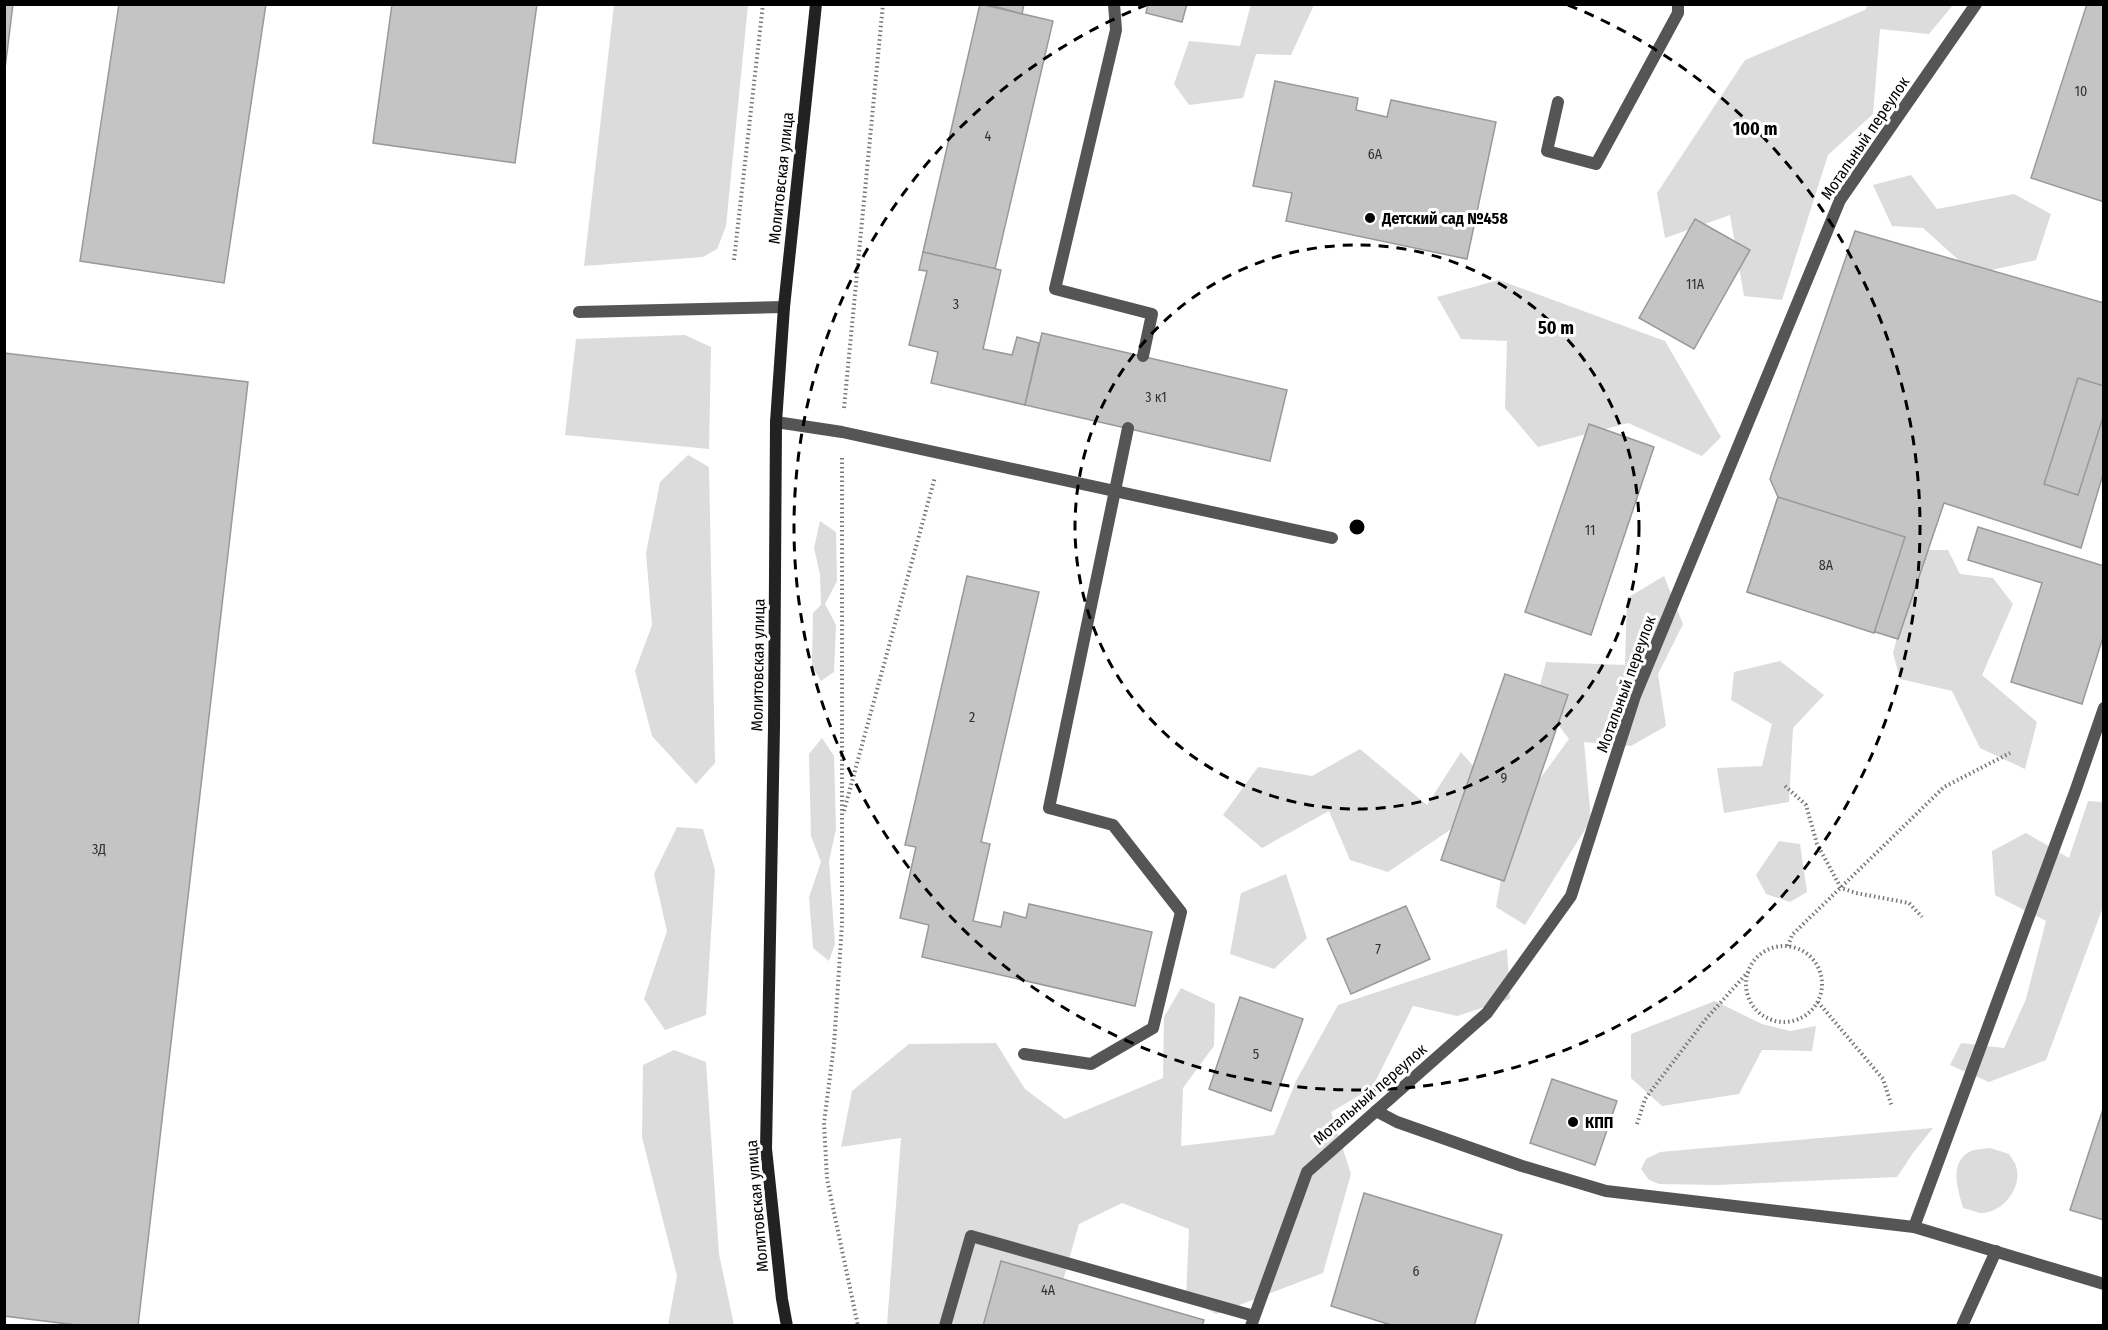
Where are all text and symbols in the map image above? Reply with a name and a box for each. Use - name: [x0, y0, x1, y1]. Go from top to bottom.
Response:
- street label: Мотальный переулок: [1817, 73, 1913, 203]
- house number: 10: [2075, 83, 2087, 100]
- street label: Молитовская улица: [765, 111, 797, 245]
- text: 100 m: [1733, 118, 1777, 140]
- house number: 4: [985, 128, 992, 145]
- house number: 6А: [1368, 146, 1383, 163]
- place label: Детский сад №458: [1381, 209, 1508, 228]
- marker: Детский сад №458: [1363, 211, 1377, 225]
- house number: 11А: [1686, 276, 1705, 293]
- house number: 3: [953, 296, 959, 313]
- text: 50 m: [1538, 317, 1574, 339]
- house number: 3 к1: [1145, 389, 1167, 406]
- centre of rings: [1347, 517, 1367, 537]
- house number: 11: [1585, 522, 1595, 539]
- house number: 8А: [1819, 557, 1834, 574]
- street label: Молитовская улица: [747, 598, 769, 731]
- street label: Мотальный переулок: [1592, 613, 1660, 755]
- house number: 2: [969, 709, 975, 726]
- house number: 9: [1501, 770, 1508, 787]
- house number: 3Д: [92, 841, 106, 858]
- house number: 7: [1375, 941, 1381, 958]
- street label: Мотальный переулок: [1309, 1039, 1431, 1148]
- house number: 5: [1253, 1046, 1259, 1063]
- place label: КПП: [1585, 1113, 1613, 1132]
- marker: КПП: [1566, 1115, 1580, 1129]
- street label: Молитовская улица: [742, 1139, 772, 1273]
- house number: 6: [1413, 1263, 1420, 1280]
- house number: 4А: [1041, 1282, 1056, 1299]

